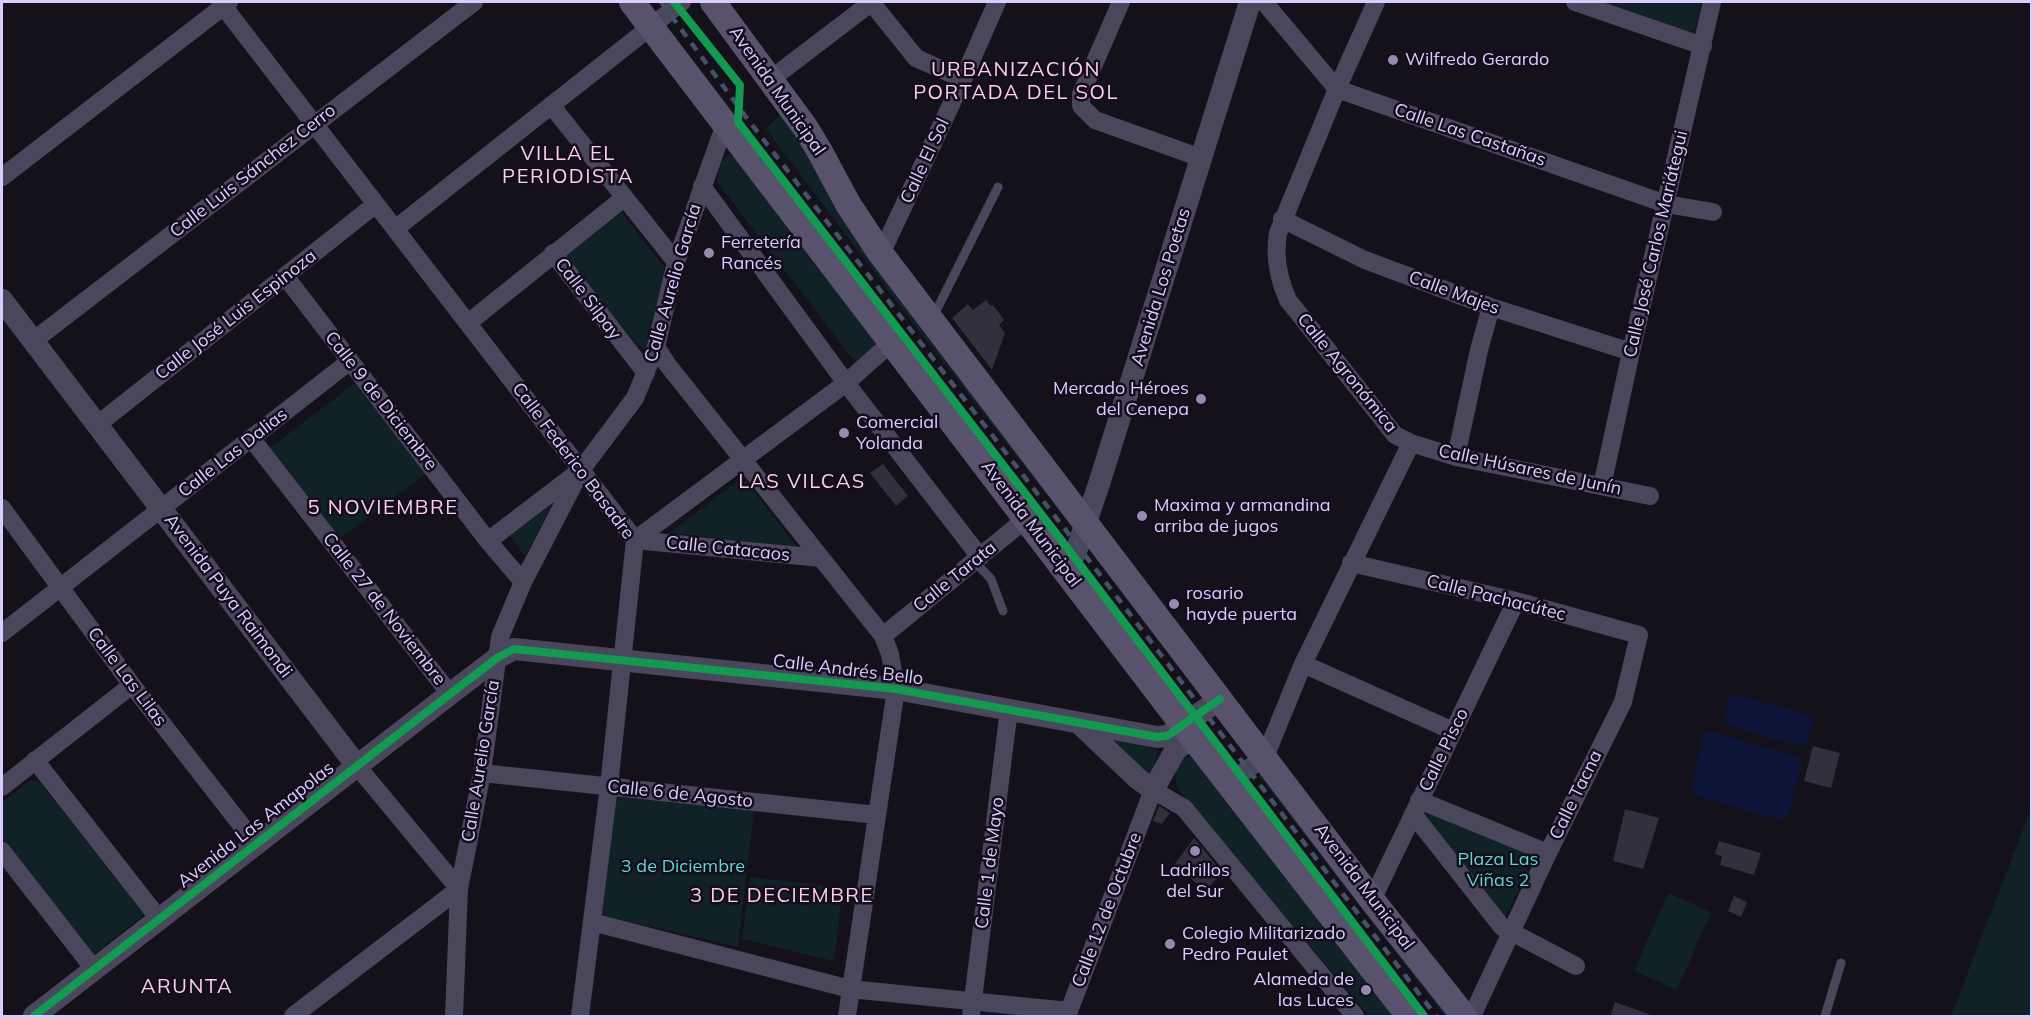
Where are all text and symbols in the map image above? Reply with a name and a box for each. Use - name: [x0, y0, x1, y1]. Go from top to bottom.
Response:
- street label: Avenida Municipal: [724, 22, 830, 160]
- place label: Wilfredo Gerardo: [1405, 49, 1549, 71]
- marker: Wilfredo Gerardo: [1386, 53, 1400, 67]
- district label: URBANIZACIÓN PORTADA DEL SOL: [913, 58, 1119, 105]
- street label: Calle Las Castañas: [1391, 99, 1549, 171]
- street label: Calle Luis Sánchez Cerro: [166, 100, 340, 242]
- street label: Calle El Sol: [896, 115, 954, 207]
- street label: Calle José Carlos Mariátegui: [1619, 128, 1693, 360]
- district label: VILLA EL PERIODISTA: [502, 142, 634, 189]
- street label: Calle Aurelio García: [640, 201, 706, 365]
- street label: Avenida Los Poetas: [1127, 205, 1195, 369]
- place label: Ferretería Rancés: [721, 232, 801, 274]
- street label: Calle José Luis Espinoza: [151, 245, 321, 385]
- marker: Ferretería Rancés: [702, 246, 716, 260]
- street label: Calle Silpay: [550, 254, 626, 344]
- street label: Calle Majes: [1406, 267, 1502, 319]
- street label: Calle Agronómica: [1292, 309, 1402, 437]
- street label: Calle 9 de Diciembre: [320, 327, 442, 475]
- street label: Calle Federico Basadre: [507, 378, 639, 544]
- place label: Mercado Héroes del Cenepa: [1053, 378, 1189, 420]
- marker: Mercado Héroes del Cenepa: [1194, 392, 1208, 406]
- street label: Calle Las Dalias: [174, 404, 292, 502]
- place label: Comercial Yolanda: [856, 412, 938, 454]
- marker: Comercial Yolanda: [837, 426, 851, 440]
- street label: Calle Húsares de Junín: [1436, 440, 1624, 500]
- street label: Avenida Municipal: [976, 456, 1086, 592]
- district label: LAS VILCAS: [738, 470, 866, 494]
- place label: Maxima y armandina arriba de jugos: [1154, 495, 1331, 538]
- district label: 5 NOVIEMBRE: [307, 496, 459, 520]
- marker: Maxima y armandina arriba de jugos: [1135, 509, 1149, 523]
- street label: Avenida Puya Raimondi: [159, 510, 297, 682]
- street label: Calle 27 de Noviembre: [318, 528, 450, 690]
- street label: Calle Catacaos: [665, 532, 791, 566]
- street label: Calle Tarata: [909, 537, 1001, 617]
- street label: Calle Pachacútec: [1424, 570, 1568, 626]
- place label: rosario hayde puerta: [1186, 583, 1297, 626]
- marker: rosario hayde puerta: [1167, 597, 1181, 611]
- street label: Calle Las Lilas: [83, 623, 171, 731]
- street label: Calle Andrés Bello: [772, 650, 924, 690]
- street label: Calle Aurelio García: [458, 679, 504, 843]
- street label: Calle Pisco: [1415, 705, 1473, 795]
- street label: Calle Tacna: [1545, 747, 1607, 843]
- street label: Avenida Las Amapolas: [174, 757, 338, 893]
- street label: Calle 6 de Agosto: [606, 776, 754, 812]
- street label: Calle 1 de Mayo: [971, 796, 1009, 930]
- street label: Avenida Municipal: [1309, 819, 1419, 955]
- street label: Calle 12 de Octubre: [1068, 830, 1146, 990]
- marker: Ladrillos del Sur: [1188, 844, 1202, 858]
- park label: Plaza Las Viñas 2: [1457, 849, 1539, 892]
- park label: 3 de Diciembre: [621, 856, 745, 878]
- place label: Ladrillos del Sur: [1160, 860, 1230, 902]
- district label: 3 DE DECIEMBRE: [690, 884, 874, 908]
- place label: Colegio Militarizado Pedro Paulet: [1182, 923, 1345, 966]
- marker: Colegio Militarizado Pedro Paulet: [1163, 937, 1177, 951]
- place label: Alameda de las Luces: [1253, 969, 1354, 1012]
- district label: ARUNTA: [141, 975, 233, 999]
- marker: Alameda de las Luces: [1359, 983, 1373, 997]

